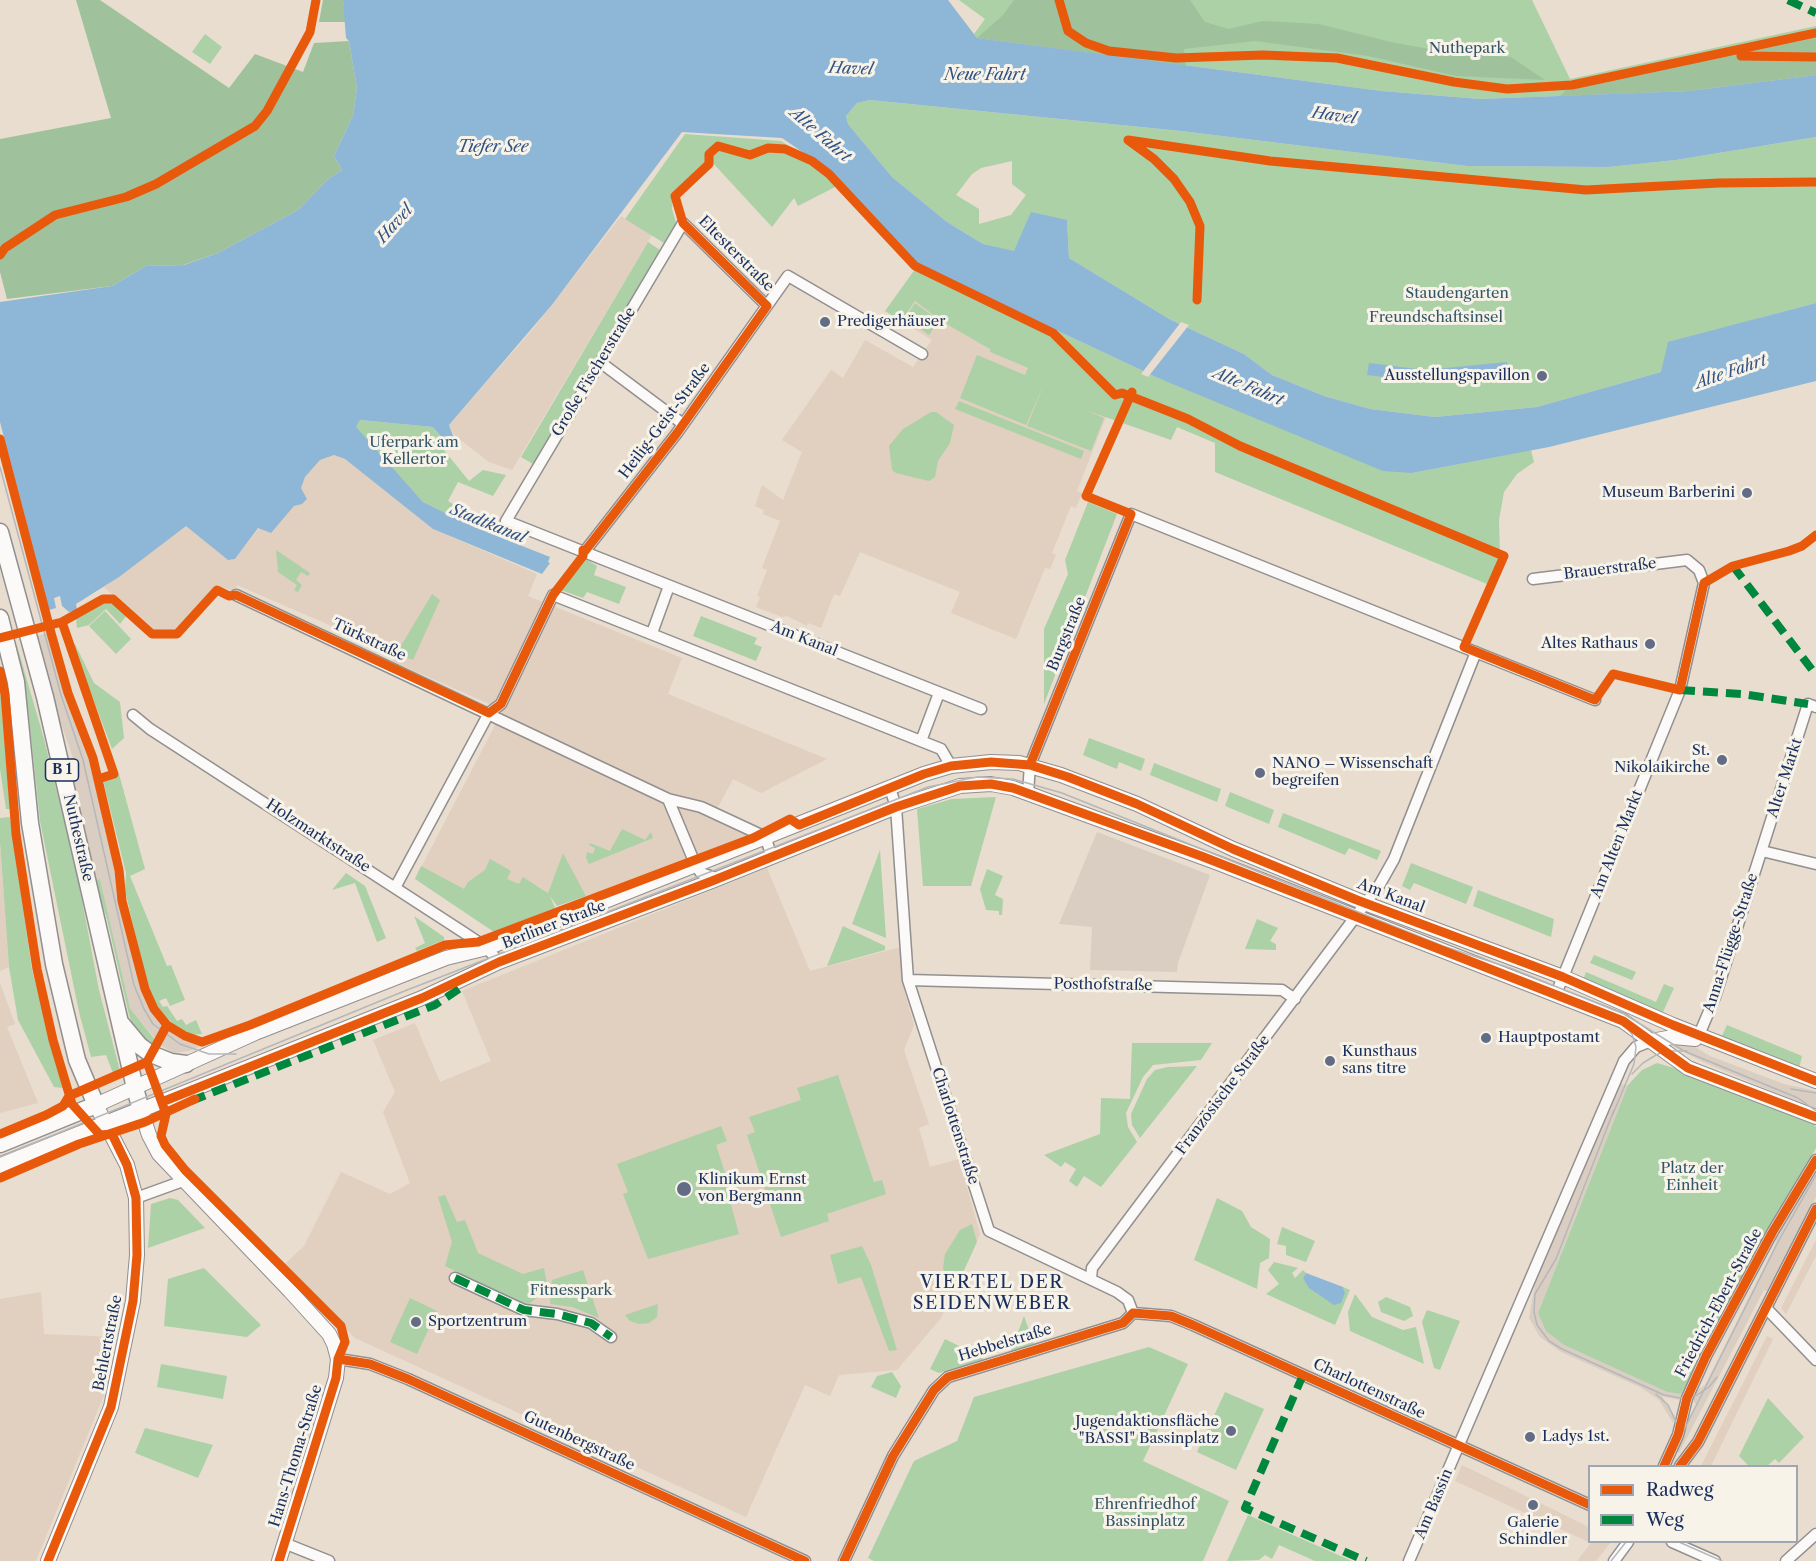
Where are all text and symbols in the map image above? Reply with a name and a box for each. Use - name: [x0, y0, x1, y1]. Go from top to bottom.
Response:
- park label: Nuthepark: [1429, 40, 1505, 58]
- water label: Havel: [828, 59, 874, 79]
- water label: Neue Fahrt: [944, 65, 1026, 85]
- water label: Alte Fahrt: [786, 103, 854, 167]
- water label: Havel: [1310, 103, 1358, 129]
- water label: Tiefer See: [458, 137, 528, 157]
- water label: Havel: [373, 201, 417, 247]
- street label: Eltesterstraße: [694, 212, 778, 296]
- park label: Staudengarten: [1405, 285, 1509, 303]
- street label: Große Fischerstraße: [548, 304, 640, 440]
- park label: Freundschaftsinsel: [1369, 309, 1503, 327]
- place label: Predigerhäuser: [837, 313, 945, 331]
- marker: Predigerhäuser: [818, 315, 832, 329]
- water label: Alte Fahrt: [1693, 351, 1769, 393]
- street label: Heilig-Geist-Straße: [616, 360, 714, 482]
- water label: Alte Fahrt: [1210, 364, 1286, 410]
- place label: Ausstellungspavillon: [1384, 367, 1530, 385]
- marker: Ausstellungspavillon: [1535, 369, 1549, 383]
- park label: Uferpark am Kellertor: [369, 434, 459, 469]
- place label: Museum Barberini: [1602, 484, 1735, 502]
- marker: Museum Barberini: [1740, 486, 1754, 500]
- water label: Stadtkanal: [447, 500, 529, 548]
- street label: Brauerstraße: [1563, 554, 1657, 584]
- street label: Burgstraße: [1044, 594, 1090, 674]
- street label: Türkstraße: [329, 615, 409, 665]
- street label: Am Kanal: [768, 617, 840, 661]
- place label: Altes Rathaus: [1541, 635, 1638, 653]
- marker: Altes Rathaus: [1643, 637, 1657, 651]
- street label: Alter Markt: [1764, 736, 1806, 820]
- place label: St. Nikolaikirche: [1614, 742, 1710, 777]
- marker: St. Nikolaikirche: [1715, 753, 1729, 767]
- place label: NANO – Wissenschaft begreifen: [1272, 755, 1433, 790]
- road number: B 1: [46, 759, 78, 781]
- marker: NANO – Wissenschaft begreifen: [1253, 766, 1267, 780]
- street label: Am Alten Markt: [1587, 787, 1647, 901]
- street label: Nuthestraße: [59, 793, 97, 883]
- street label: Holzmarktstraße: [262, 796, 374, 876]
- street label: Anna-Flügge-Straße: [1700, 871, 1762, 1015]
- street label: Am Kanal: [1355, 875, 1427, 917]
- street label: Berliner Straße: [500, 897, 608, 953]
- street label: Posthofstraße: [1053, 975, 1153, 995]
- place label: Hauptpostamt: [1498, 1029, 1600, 1047]
- marker: Hauptpostamt: [1479, 1031, 1493, 1045]
- street label: Französische Straße: [1172, 1032, 1274, 1158]
- place label: Kunsthaus sans titre: [1342, 1043, 1417, 1078]
- marker: Kunsthaus sans titre: [1323, 1054, 1337, 1068]
- street label: Charlottenstraße: [928, 1065, 982, 1187]
- park label: Platz der Einheit: [1660, 1160, 1724, 1195]
- place label: Klinikum Ernst von Bergmann: [698, 1171, 806, 1206]
- marker: Klinikum Ernst von Bergmann: [675, 1180, 693, 1198]
- street label: Friedrich-Ebert-Straße: [1672, 1225, 1766, 1381]
- district label: VIERTEL DER SEIDENWEBER: [913, 1272, 1071, 1314]
- park label: Fitnesspark: [530, 1282, 612, 1300]
- street label: Behlertstraße: [90, 1293, 126, 1393]
- place label: Sportzentrum: [428, 1313, 527, 1331]
- marker: Sportzentrum: [409, 1315, 423, 1329]
- street label: Hebbelstraße: [956, 1320, 1054, 1366]
- street label: Charlottenstraße: [1310, 1355, 1428, 1423]
- street label: Hans-Thoma-Straße: [266, 1383, 326, 1529]
- street label: Gutenbergstraße: [520, 1407, 638, 1475]
- place label: Jugendaktionsfläche "BASSI" Bassinplatz: [1075, 1413, 1219, 1448]
- marker: Jugendaktionsfläche "BASSI" Bassinplatz: [1224, 1424, 1238, 1438]
- place label: Ladys 1st.: [1542, 1428, 1609, 1446]
- marker: Ladys 1st.: [1523, 1430, 1537, 1444]
- legend: [1588, 1465, 1798, 1543]
- street label: Am Bassin: [1411, 1466, 1457, 1542]
- text: Radweg: [1646, 1479, 1713, 1501]
- park label: Ehrenfriedhof Bassinplatz: [1094, 1496, 1196, 1531]
- marker: Galerie Schindler: [1526, 1498, 1540, 1512]
- text: Weg: [1646, 1509, 1684, 1531]
- place label: Galerie Schindler: [1499, 1514, 1567, 1549]

